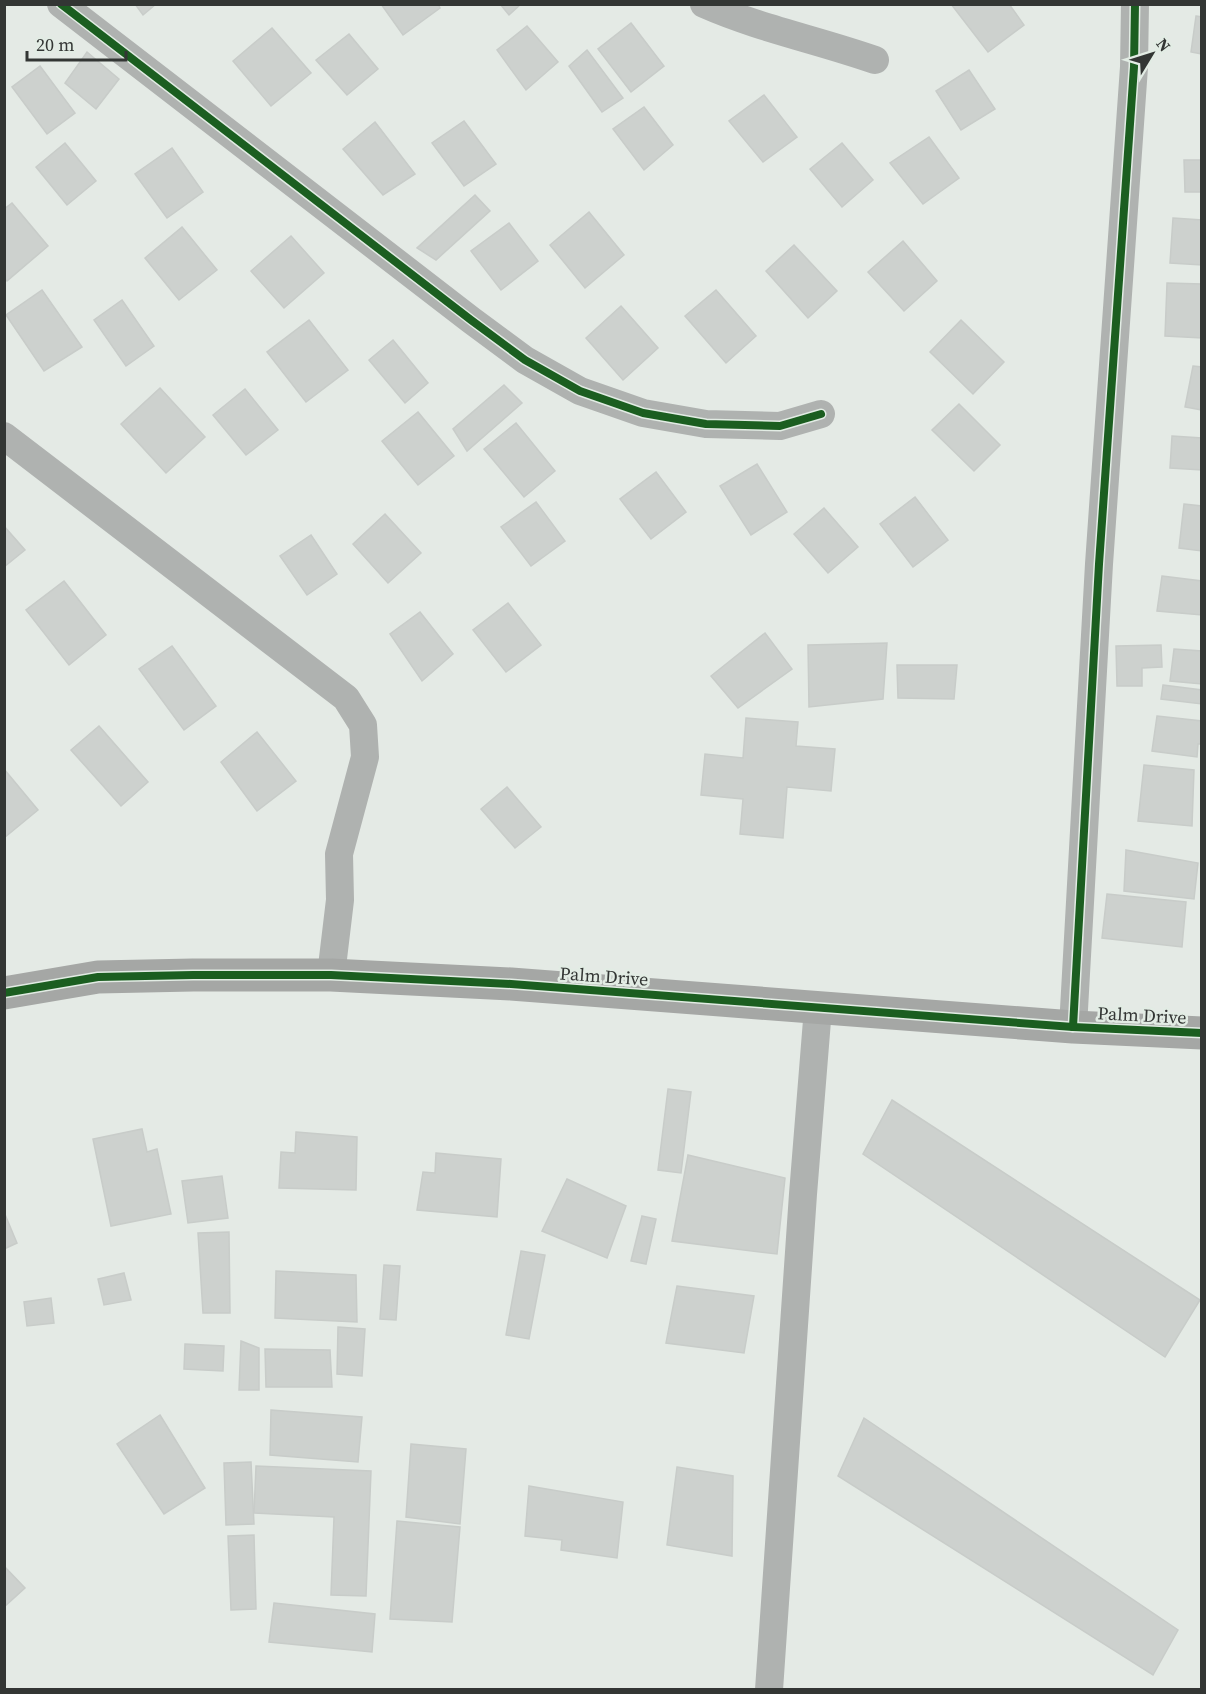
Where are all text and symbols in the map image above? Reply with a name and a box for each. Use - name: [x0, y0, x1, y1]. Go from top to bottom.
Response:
- scale bar: [27, 24, 126, 62]
- north arrow: [1122, 24, 1182, 84]
- text: 20 m: [36, 32, 74, 57]
- text: N: [1152, 33, 1176, 56]
- street label: Palm Drive: [559, 960, 649, 992]
- street label: Palm Drive: [1097, 1000, 1187, 1030]

